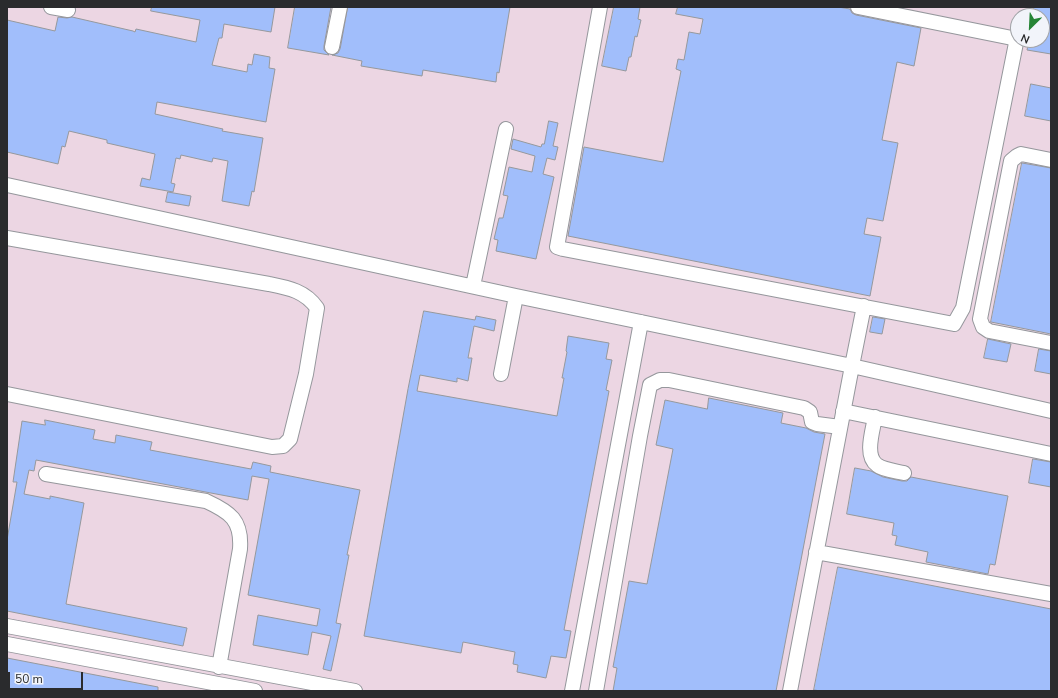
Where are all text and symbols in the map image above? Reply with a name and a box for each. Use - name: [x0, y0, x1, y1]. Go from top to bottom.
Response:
- north arrow: [1010, 8, 1050, 48]
- text: N: [1019, 30, 1032, 47]
- scale bar: [10, 664, 85, 690]
- text: 50 m: [15, 671, 43, 687]

